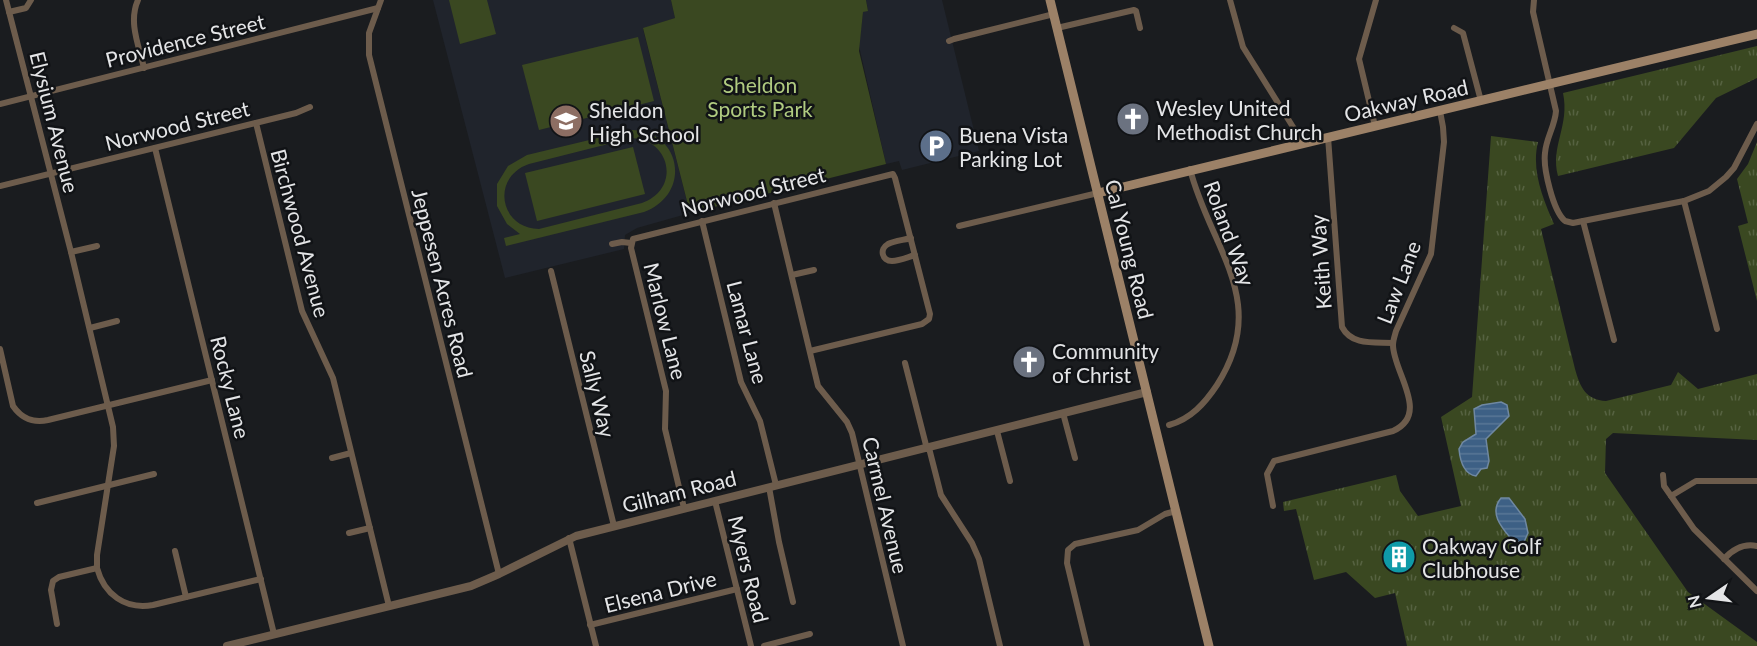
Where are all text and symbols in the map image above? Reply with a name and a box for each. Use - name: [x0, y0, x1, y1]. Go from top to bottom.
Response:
- street label: Providence Street: [103, 8, 268, 72]
- street label: Elysium Avenue: [25, 49, 85, 195]
- park label: Sheldon Sports Park: [707, 72, 813, 121]
- street label: Oakway Road: [1342, 74, 1470, 126]
- street label: Norwood Street: [102, 95, 252, 155]
- place label: Wesley United Methodist Church: [1156, 95, 1323, 144]
- place label: Sheldon High School: [589, 97, 700, 146]
- church icon: Wesley United Methodist Church: [1115, 101, 1151, 137]
- school or university icon: Sheldon High School: [548, 103, 584, 139]
- place label: Buena Vista Parking Lot: [959, 122, 1068, 171]
- parking icon: Buena Vista Parking Lot: [918, 128, 954, 164]
- street label: Birchwood Avenue: [266, 146, 336, 320]
- street label: Norwood Street: [678, 161, 828, 221]
- street label: Cal Young Road: [1101, 177, 1159, 321]
- street label: Roland Way: [1199, 177, 1261, 289]
- street label: Jeppesen Acres Road: [407, 186, 479, 380]
- street label: Keith Way: [1304, 213, 1336, 310]
- street label: Law Lane: [1371, 237, 1425, 327]
- street label: Marlow Lane: [639, 260, 693, 382]
- street label: Lamar Lane: [722, 278, 774, 386]
- street label: Rocky Lane: [206, 333, 256, 441]
- place label: Community of Christ: [1052, 338, 1159, 387]
- church icon: Community of Christ: [1011, 344, 1047, 380]
- street label: Sally Way: [575, 348, 621, 440]
- street label: Carmel Avenue: [858, 434, 914, 576]
- street label: Gilham Road: [619, 465, 739, 517]
- street label: Myers Road: [724, 513, 774, 625]
- place label: Oakway Golf Clubhouse: [1422, 533, 1542, 582]
- building icon: Oakway Golf Clubhouse: [1381, 539, 1417, 575]
- street label: Elsena Drive: [601, 565, 719, 617]
- north arrow: [1679, 568, 1739, 628]
- text: N: [1683, 593, 1705, 610]

